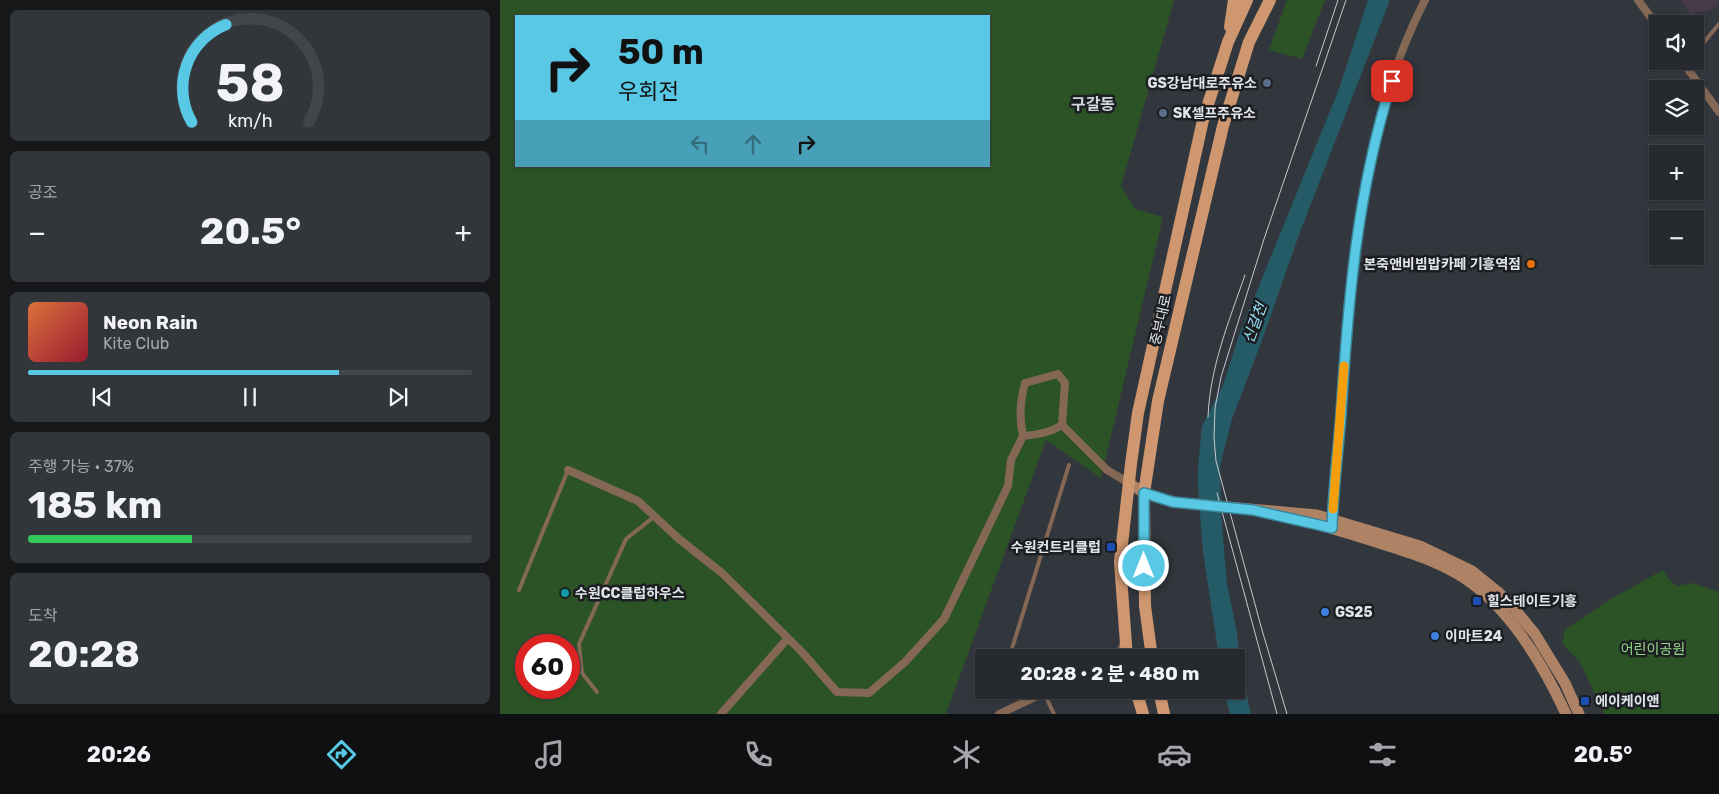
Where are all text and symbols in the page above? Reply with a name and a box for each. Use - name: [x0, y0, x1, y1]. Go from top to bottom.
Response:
- map controls: [1649, 15, 1704, 265]
- button: sound: [1649, 15, 1704, 70]
- text: 50 m: [618, 31, 704, 73]
- icon: right: [535, 35, 600, 100]
- text: 58: [216, 52, 284, 114]
- pin: [1371, 60, 1413, 102]
- icon: arrive: [1378, 67, 1406, 95]
- place label: GS강남대로주유소: [1147, 75, 1257, 92]
- marker: GS강남대로주유소: [1261, 77, 1273, 89]
- text: 우회전: [618, 78, 679, 105]
- button: layers: [1649, 80, 1704, 135]
- district label: 구갈동: [1071, 95, 1115, 114]
- place label: SK셀프주유소: [1173, 105, 1256, 122]
- marker: SK셀프주유소: [1157, 107, 1169, 119]
- text: km/h: [228, 110, 272, 131]
- icon: left: [686, 130, 714, 158]
- icon: ahead: [739, 130, 767, 158]
- icon: right: [792, 130, 820, 158]
- button: +: [1649, 145, 1704, 200]
- text: 공조: [28, 183, 57, 202]
- text: 20.5°: [200, 208, 301, 254]
- button: −: [1649, 210, 1704, 265]
- text: −: [28, 216, 46, 249]
- text: +: [455, 216, 472, 249]
- place label: 본죽앤비빔밥카페 기흥역점: [1363, 256, 1521, 273]
- marker: 본죽앤비빔밥카페 기흥역점: [1525, 258, 1537, 270]
- street label: 중부대로: [1147, 293, 1175, 347]
- water label: 신갈천: [1239, 298, 1271, 346]
- text: Neon Rain: [103, 311, 198, 334]
- text: Kite Club: [103, 334, 169, 353]
- icon: previous: [88, 383, 116, 411]
- icon: pause: [236, 383, 264, 411]
- icon: next: [384, 383, 412, 411]
- text: 주행 가능 · 37%: [28, 457, 134, 476]
- text: 185 km: [28, 482, 162, 528]
- place label: 수원컨트리클럽: [1011, 539, 1101, 556]
- position arrow: [1117, 539, 1169, 591]
- marker: 수원컨트리클럽: [1105, 541, 1117, 553]
- place label: 수원CC클럽하우스: [575, 585, 685, 602]
- marker: 수원CC클럽하우스: [559, 587, 571, 599]
- place label: 힐스테이트기흥: [1487, 593, 1577, 610]
- marker: 힐스테이트기흥: [1471, 595, 1483, 607]
- place label: GS25: [1335, 604, 1373, 621]
- text: 도착: [28, 606, 57, 625]
- marker: GS25: [1319, 606, 1331, 618]
- place label: 이마트24: [1445, 628, 1503, 645]
- marker: 이마트24: [1429, 630, 1441, 642]
- text: 20:28: [28, 631, 140, 677]
- speed limit sign: 60: [515, 634, 580, 699]
- park label: 어린이공원: [1621, 641, 1685, 658]
- text: 20:28 · 2 분 · 480 m: [1021, 662, 1199, 685]
- place label: 에이케이앤: [1595, 693, 1659, 710]
- marker: 에이케이앤: [1579, 695, 1591, 707]
- icon: directions: [324, 737, 359, 772]
- icon: music: [532, 737, 567, 772]
- icon: phone: [741, 737, 776, 772]
- icon: climate: [949, 737, 984, 772]
- icon: car: [1157, 737, 1192, 772]
- icon: filters: [1365, 737, 1400, 772]
- text: 20:26: [87, 741, 151, 768]
- text: 20.5°: [1574, 741, 1632, 768]

